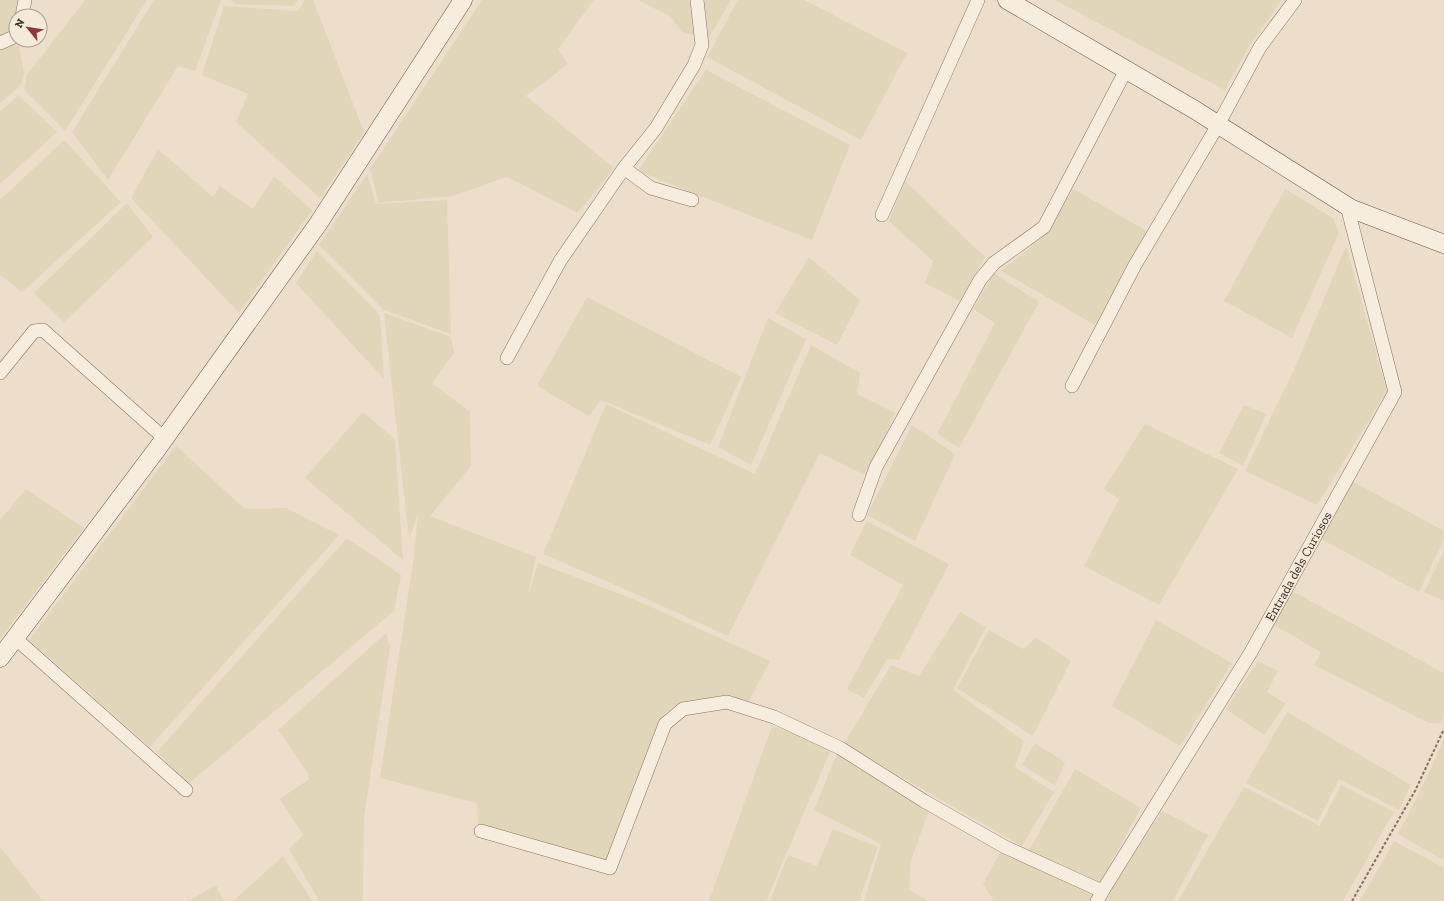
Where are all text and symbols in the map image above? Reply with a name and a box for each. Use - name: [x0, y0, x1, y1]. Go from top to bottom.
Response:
- north arrow: [8, 8, 48, 48]
- text: N: [12, 16, 28, 30]
- street label: Entrada dels Curiosos: [1262, 509, 1335, 624]

